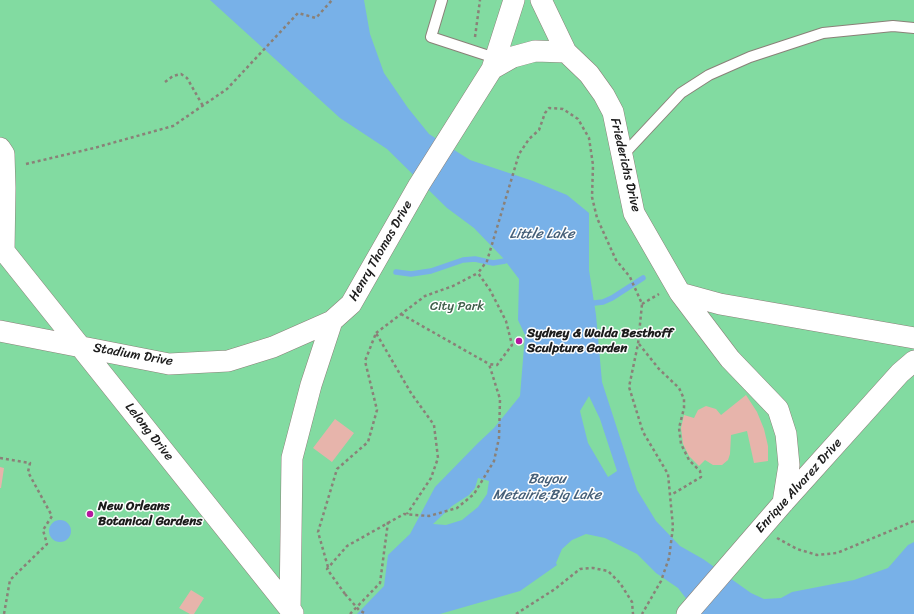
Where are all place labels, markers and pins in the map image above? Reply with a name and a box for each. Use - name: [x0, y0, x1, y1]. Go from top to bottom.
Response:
- place label: Sydney & Walda Besthoff Sculpture Garden: [527, 326, 673, 357]
- marker: Sydney & Walda Besthoff Sculpture Garden: [514, 336, 524, 346]
- place label: New Orleans Botanical Gardens: [98, 499, 202, 530]
- marker: New Orleans Botanical Gardens: [85, 509, 95, 519]

